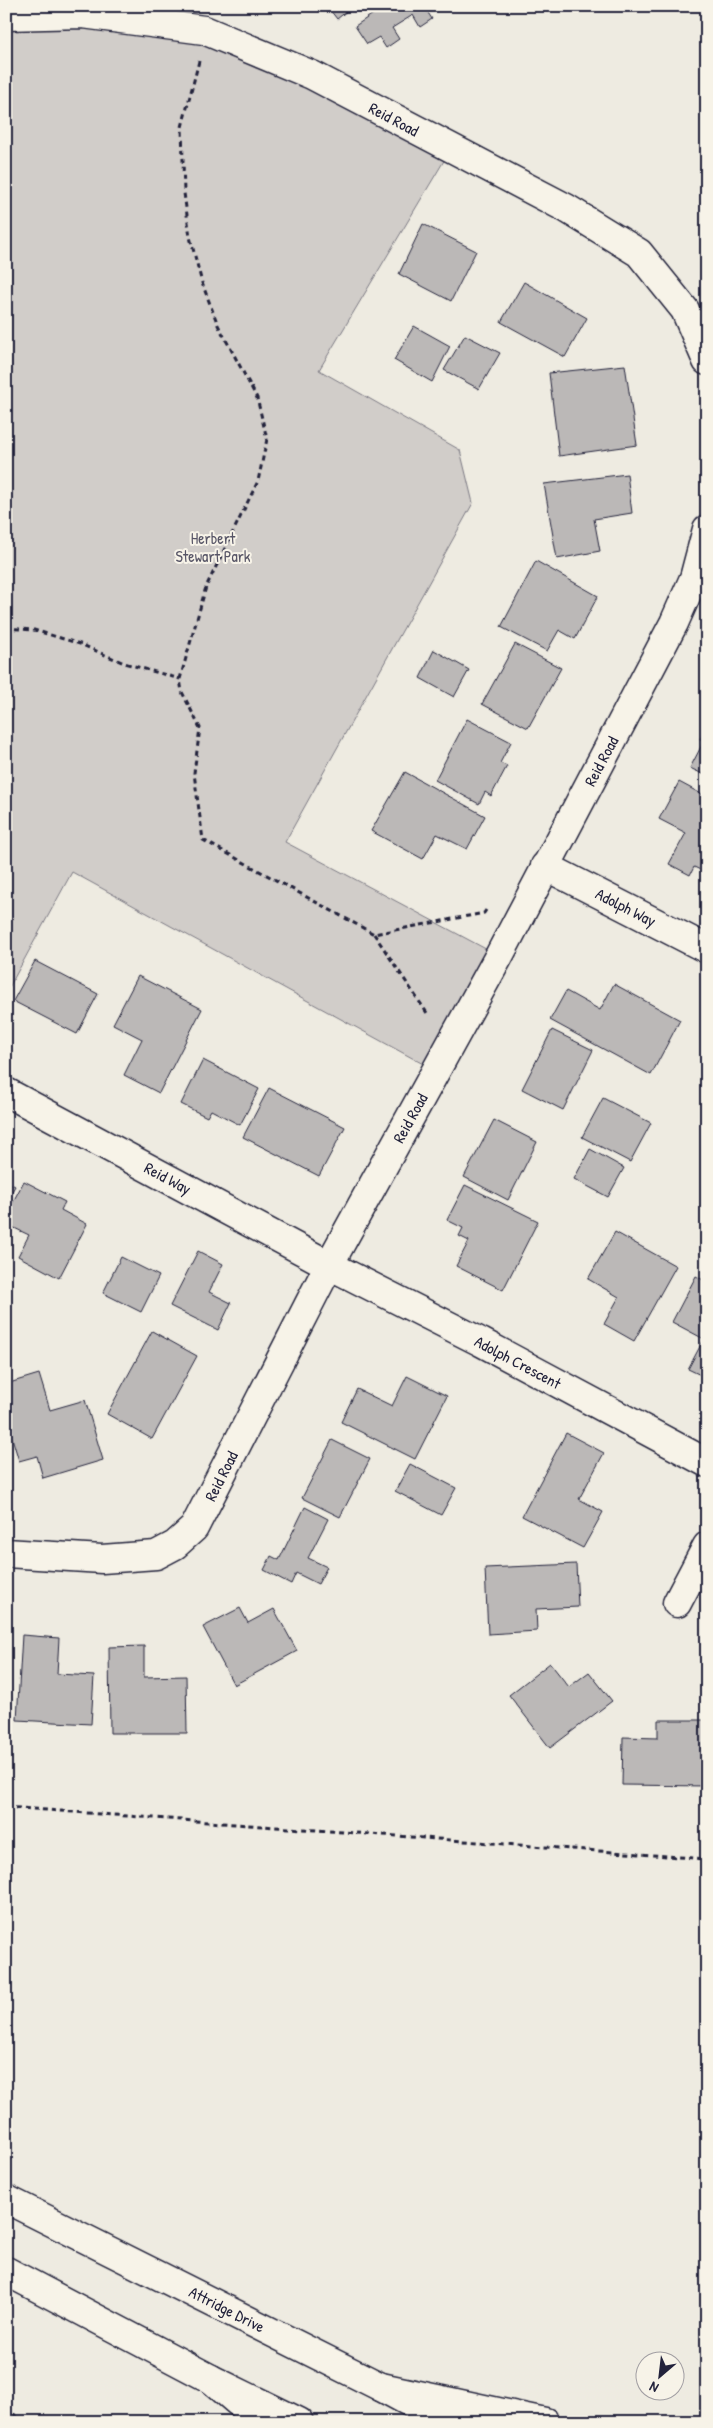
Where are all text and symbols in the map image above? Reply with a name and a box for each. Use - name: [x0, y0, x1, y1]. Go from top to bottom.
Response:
- street label: Reid Road: [365, 97, 423, 141]
- park label: Herbert Stewart Park: [175, 527, 251, 567]
- street label: Reid Road: [579, 732, 623, 790]
- street label: Adolph Way: [592, 882, 660, 932]
- street label: Reid Road: [387, 1089, 433, 1147]
- street label: Reid Way: [141, 1157, 195, 1200]
- street label: Adolph Crescent: [471, 1330, 565, 1394]
- street label: Reid Road: [199, 1447, 243, 1505]
- street label: Attridge Drive: [185, 2281, 269, 2338]
- north arrow: [636, 2350, 686, 2400]
- text: N: [645, 2378, 661, 2398]

